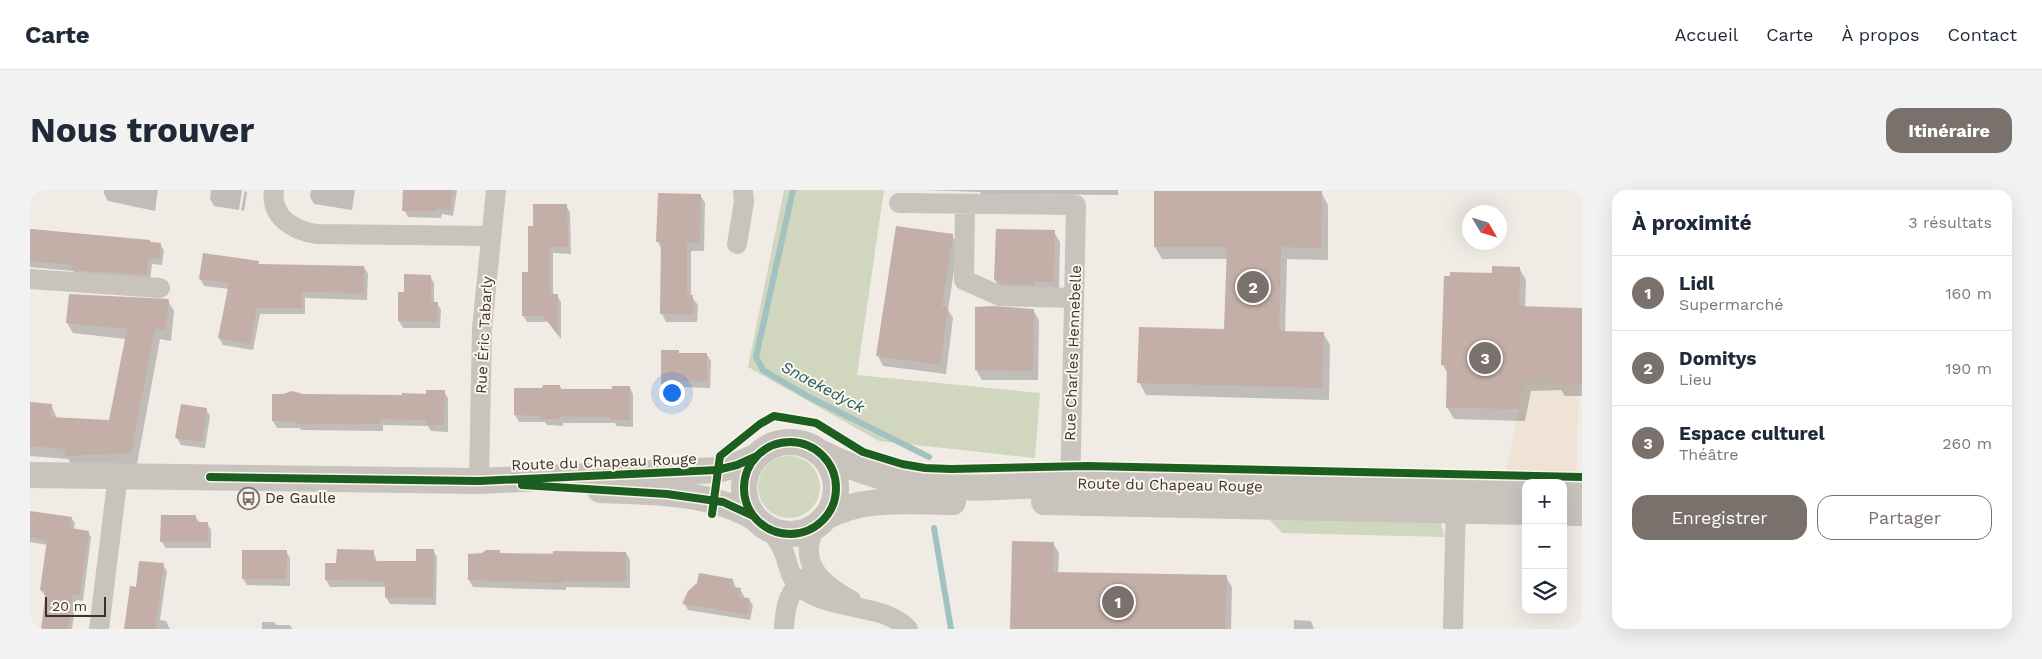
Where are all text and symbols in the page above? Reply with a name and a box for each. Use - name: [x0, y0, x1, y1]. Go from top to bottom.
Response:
- text: Carte: [25, 21, 90, 49]
- text: Accueil: [1675, 24, 1738, 45]
- text: Carte: [1766, 24, 1813, 45]
- text: À propos: [1841, 24, 1919, 45]
- text: Contact: [1947, 24, 2017, 45]
- button: Itinéraire: [1886, 108, 2012, 153]
- text: Nous trouver: [30, 109, 254, 151]
- north arrow: [1462, 205, 1507, 250]
- text: À proximité: [1632, 210, 1752, 235]
- text: 3 résultats: [1908, 213, 1992, 232]
- street label: Rue Charles Hennebelle: [1061, 265, 1085, 441]
- pin: 2: [1237, 268, 1269, 306]
- text: Lidl: [1679, 272, 1714, 295]
- street label: Rue Éric Tabarly: [472, 276, 496, 394]
- text: 1: [1645, 284, 1651, 303]
- text: 160 m: [1945, 284, 1992, 303]
- text: Supermarché: [1679, 295, 1784, 314]
- pin: 3: [1469, 339, 1501, 377]
- text: Domitys: [1679, 347, 1756, 370]
- water label: Snaekedyck: [778, 357, 869, 418]
- text: 2: [1643, 359, 1653, 378]
- text: 190 m: [1945, 359, 1992, 378]
- text: Lieu: [1679, 370, 1712, 389]
- your location: [659, 380, 685, 406]
- text: Espace culturel: [1679, 422, 1825, 445]
- text: 3: [1643, 434, 1653, 453]
- text: 260 m: [1942, 434, 1992, 453]
- text: Théâtre: [1679, 445, 1738, 464]
- street label: Route du Chapeau Rouge: [511, 450, 697, 474]
- street label: Route du Chapeau Rouge: [1077, 474, 1263, 496]
- map controls: [1522, 479, 1567, 614]
- button: +: [1522, 479, 1567, 524]
- bus stop icon: De Gaulle: [237, 486, 261, 510]
- place label: De Gaulle: [265, 489, 336, 507]
- button: Enregistrer: [1632, 495, 1807, 540]
- button: Partager: [1817, 495, 1992, 540]
- button: −: [1522, 524, 1567, 569]
- button: layers: [1522, 569, 1567, 614]
- pin: 1: [1102, 583, 1134, 621]
- scale bar: [45, 594, 106, 617]
- text: 20 m: [52, 598, 87, 614]

